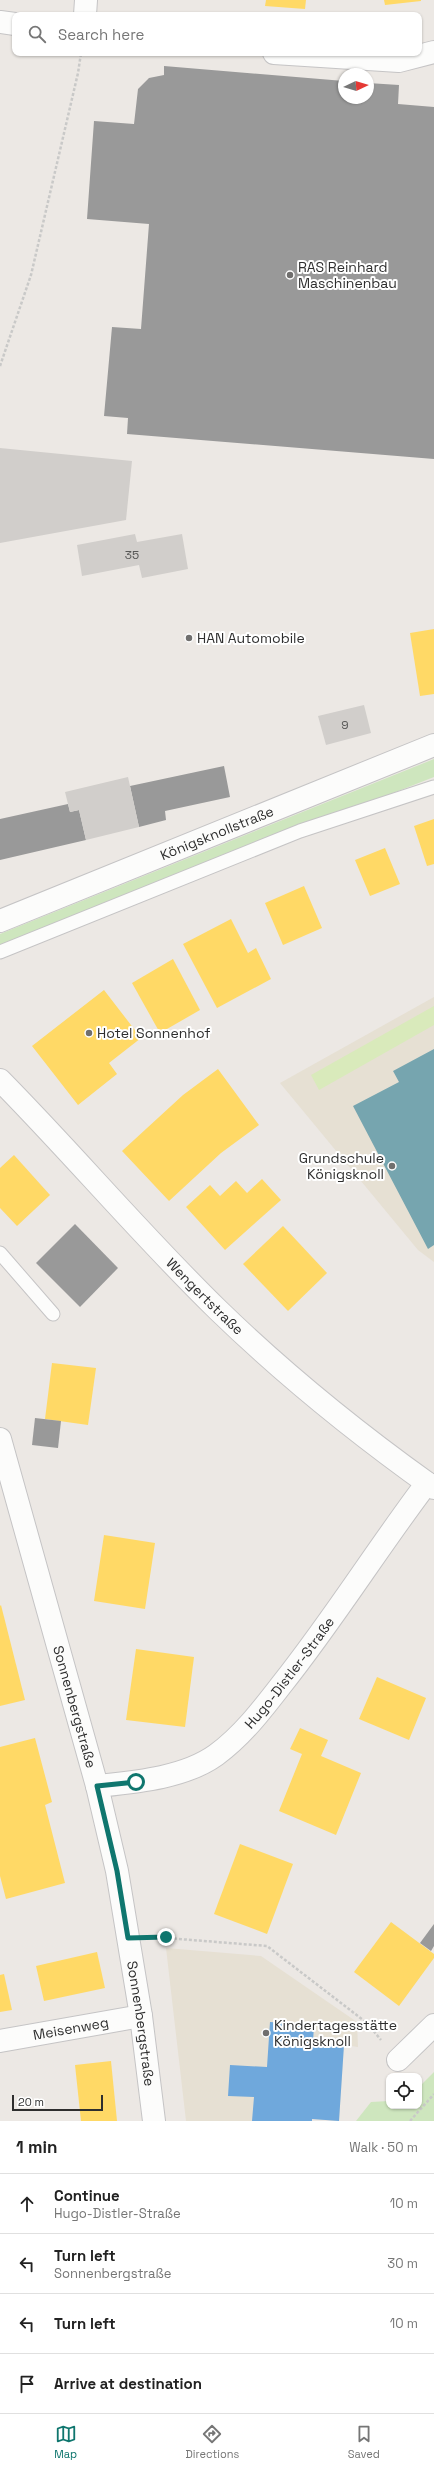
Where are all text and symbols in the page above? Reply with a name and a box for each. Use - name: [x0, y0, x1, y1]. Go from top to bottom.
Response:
- search box: [12, 12, 422, 56]
- icon: search: [26, 23, 48, 45]
- text: Search here: [58, 25, 144, 44]
- north arrow: [338, 68, 374, 104]
- place label: RAS Reinhard Maschinenbau: [298, 258, 397, 292]
- marker: RAS Reinhard Maschinenbau: [285, 270, 295, 280]
- house number: 35: [125, 547, 139, 563]
- place label: HAN Automobile: [197, 629, 305, 647]
- marker: HAN Automobile: [184, 633, 194, 643]
- house number: 9: [341, 717, 349, 733]
- street label: Königsknollstraße: [157, 802, 276, 864]
- place label: Hotel Sonnenhof: [97, 1024, 210, 1042]
- marker: Hotel Sonnenhof: [84, 1028, 94, 1038]
- place label: Grundschule Königsknoll: [299, 1149, 384, 1183]
- marker: Grundschule Königsknoll: [387, 1161, 397, 1171]
- street label: Wengertstraße: [162, 1254, 247, 1339]
- street label: Hugo-Distler-Straße: [241, 1613, 338, 1732]
- street label: Sonnenbergstraße: [49, 1643, 101, 1770]
- route start: [127, 1773, 145, 1791]
- route end: [157, 1928, 175, 1946]
- street label: Sonnenbergstraße: [123, 1959, 159, 2087]
- street label: Meisenweg: [32, 2013, 110, 2044]
- place label: Kindertagesstätte Königsknoll: [274, 2016, 397, 2050]
- marker: Kindertagesstätte Königsknoll: [261, 2028, 271, 2038]
- map controls: [386, 2073, 422, 2109]
- button: locate: [386, 2073, 422, 2109]
- scale bar: [12, 2093, 103, 2112]
- text: 20 m: [18, 2095, 44, 2109]
- text: 1 min: [16, 2136, 58, 2158]
- text: Walk · 50 m: [349, 2139, 418, 2156]
- text: Continue: [54, 2186, 120, 2205]
- icon: ahead: [16, 2193, 38, 2215]
- text: 10 m: [390, 2195, 418, 2212]
- text: Hugo-Distler-Straße: [54, 2205, 181, 2222]
- text: Turn left: [54, 2246, 116, 2265]
- icon: left: [16, 2253, 38, 2275]
- text: 30 m: [387, 2255, 418, 2272]
- text: Sonnenbergstraße: [54, 2265, 171, 2282]
- icon: left: [16, 2313, 38, 2335]
- text: Turn left: [54, 2314, 116, 2333]
- text: 10 m: [390, 2315, 418, 2332]
- icon: arrive: [16, 2373, 38, 2395]
- text: Arrive at destination: [54, 2374, 202, 2393]
- tab: Map: [54, 2423, 77, 2461]
- tab: Directions: [185, 2423, 239, 2461]
- tab: Saved: [348, 2423, 380, 2461]

